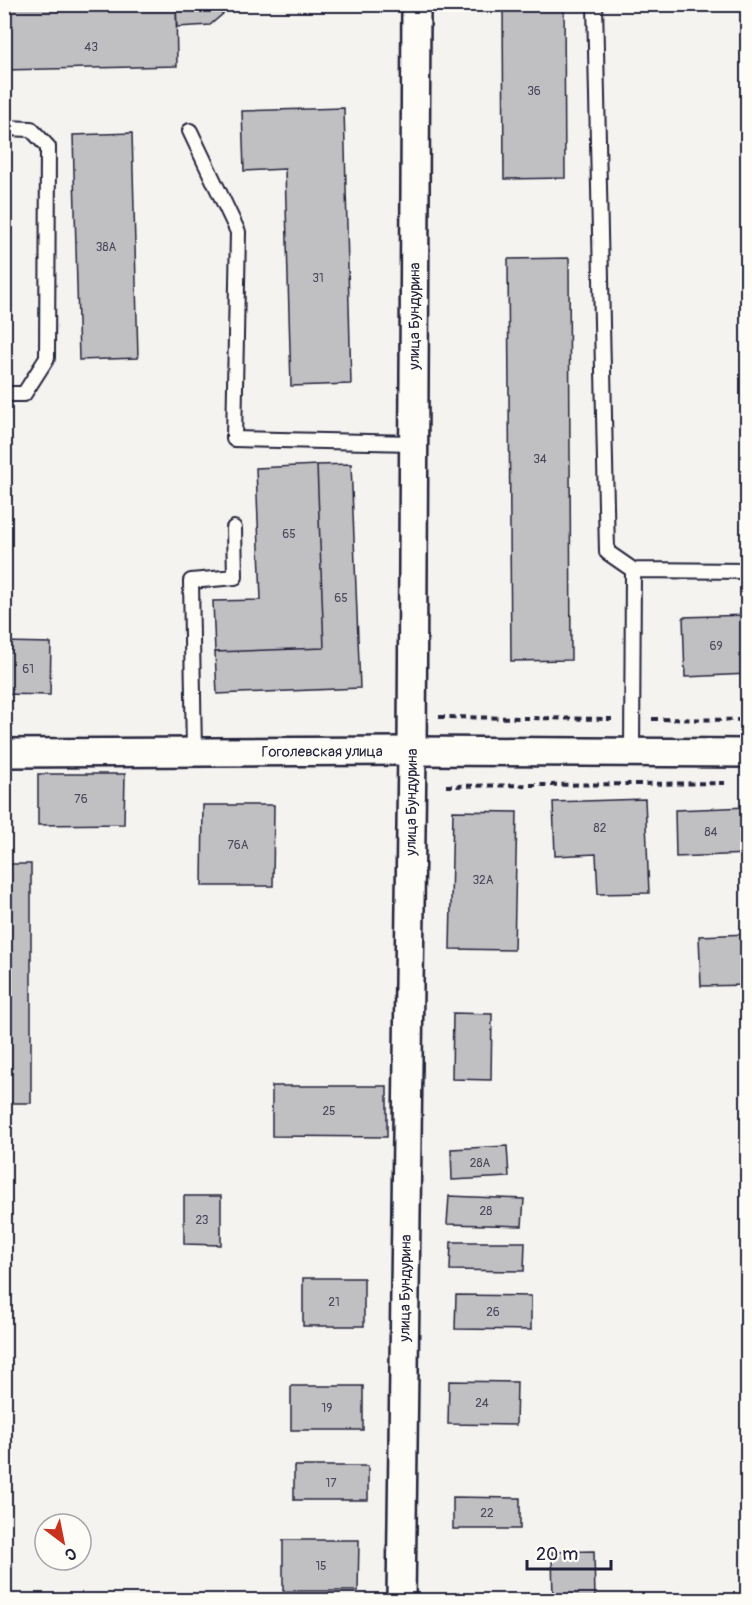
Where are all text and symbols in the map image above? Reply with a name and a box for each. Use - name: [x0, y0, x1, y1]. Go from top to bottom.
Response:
- house number: 43: [84, 40, 98, 55]
- house number: 36: [527, 84, 541, 99]
- house number: 38А: [96, 240, 116, 255]
- street label: улица Бундурина: [405, 262, 425, 371]
- house number: 31: [312, 271, 324, 286]
- house number: 34: [533, 452, 547, 467]
- house number: 65: [282, 527, 296, 542]
- house number: 65: [334, 591, 348, 606]
- house number: 69: [709, 639, 723, 654]
- house number: 61: [22, 662, 34, 677]
- street label: Гоголевская улица: [261, 742, 383, 762]
- street label: улица Бундурина: [402, 748, 422, 857]
- house number: 76: [74, 792, 88, 807]
- house number: 82: [594, 821, 607, 836]
- house number: 84: [704, 825, 718, 840]
- house number: 76А: [227, 838, 249, 853]
- house number: 32А: [472, 873, 494, 888]
- house number: 25: [322, 1104, 336, 1119]
- house number: 28А: [470, 1156, 490, 1171]
- house number: 28: [480, 1204, 492, 1219]
- house number: 23: [195, 1213, 209, 1228]
- street label: улица Бундурина: [395, 1234, 416, 1343]
- house number: 21: [328, 1295, 340, 1310]
- house number: 26: [486, 1305, 500, 1320]
- house number: 24: [475, 1396, 489, 1411]
- house number: 19: [322, 1401, 332, 1416]
- house number: 17: [325, 1476, 337, 1491]
- house number: 22: [480, 1506, 494, 1521]
- north arrow: [33, 1512, 93, 1572]
- scale bar: [527, 1533, 611, 1571]
- text: С: [61, 1543, 80, 1565]
- text: 20 m: [536, 1543, 578, 1566]
- house number: 15: [315, 1559, 327, 1574]

